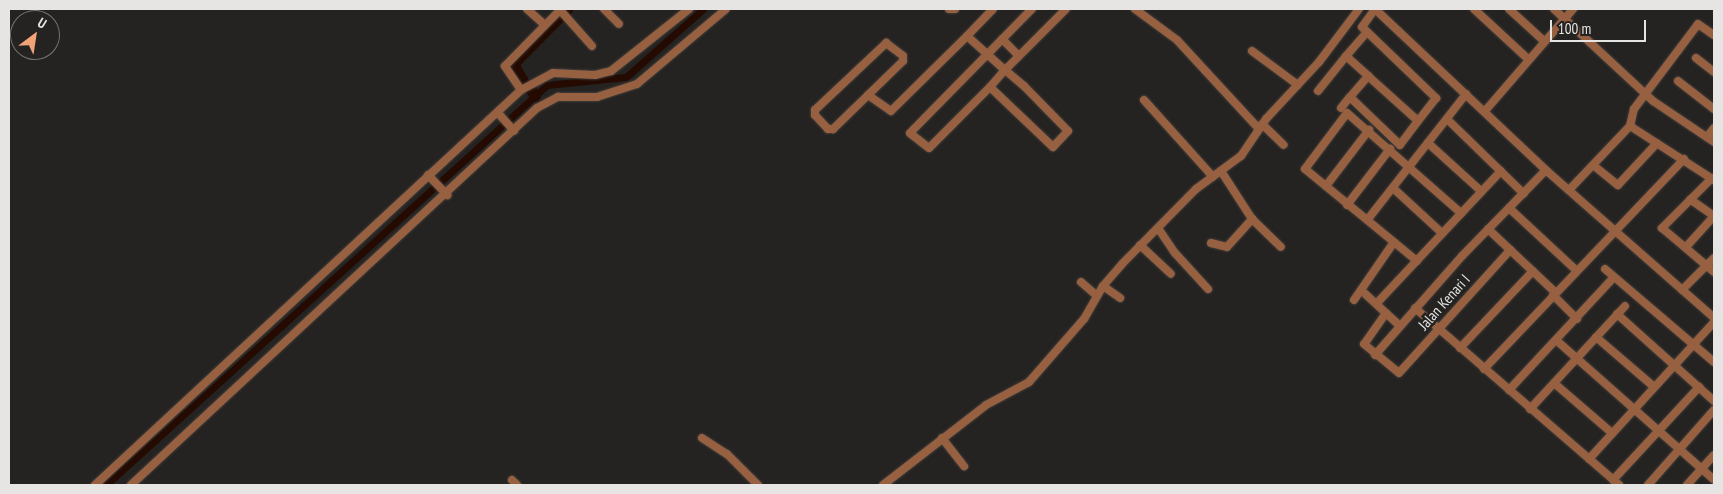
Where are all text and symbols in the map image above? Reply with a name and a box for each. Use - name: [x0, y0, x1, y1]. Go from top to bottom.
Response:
- north arrow: [10, 10, 60, 60]
- scale bar: [1553, 10, 1649, 42]
- text: U: [34, 13, 50, 33]
- text: 100 m: [1558, 19, 1591, 38]
- street label: Jalan Kenari I: [1414, 271, 1474, 333]

